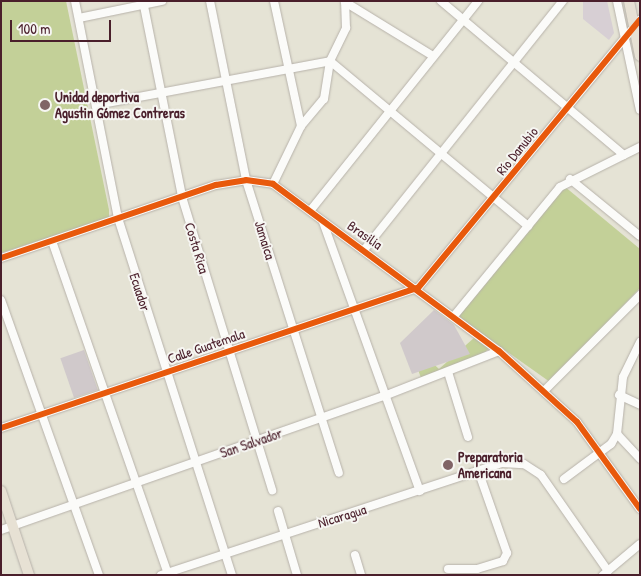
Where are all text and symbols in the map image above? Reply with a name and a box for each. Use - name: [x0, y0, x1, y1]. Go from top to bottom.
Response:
- scale bar: [12, 10, 114, 42]
- text: 100 m: [18, 18, 51, 39]
- place label: Unidad deportiva Agustin Gómez Contreras: [55, 89, 185, 121]
- marker: Unidad deportiva Agustin Gómez Contreras: [39, 99, 51, 111]
- street label: Río Danubio: [493, 124, 541, 178]
- street label: Brasilia: [344, 217, 386, 253]
- street label: Jamaica: [251, 219, 279, 261]
- street label: Costa Rica: [181, 220, 213, 276]
- street label: Ecuador: [126, 271, 154, 313]
- street label: Calle Guatemala: [165, 325, 247, 367]
- street label: San Salvador: [218, 425, 284, 461]
- place label: Preparatoria Americana: [458, 449, 523, 482]
- marker: Preparatoria Americana: [442, 459, 454, 471]
- street label: Nicaragua: [316, 501, 368, 531]

